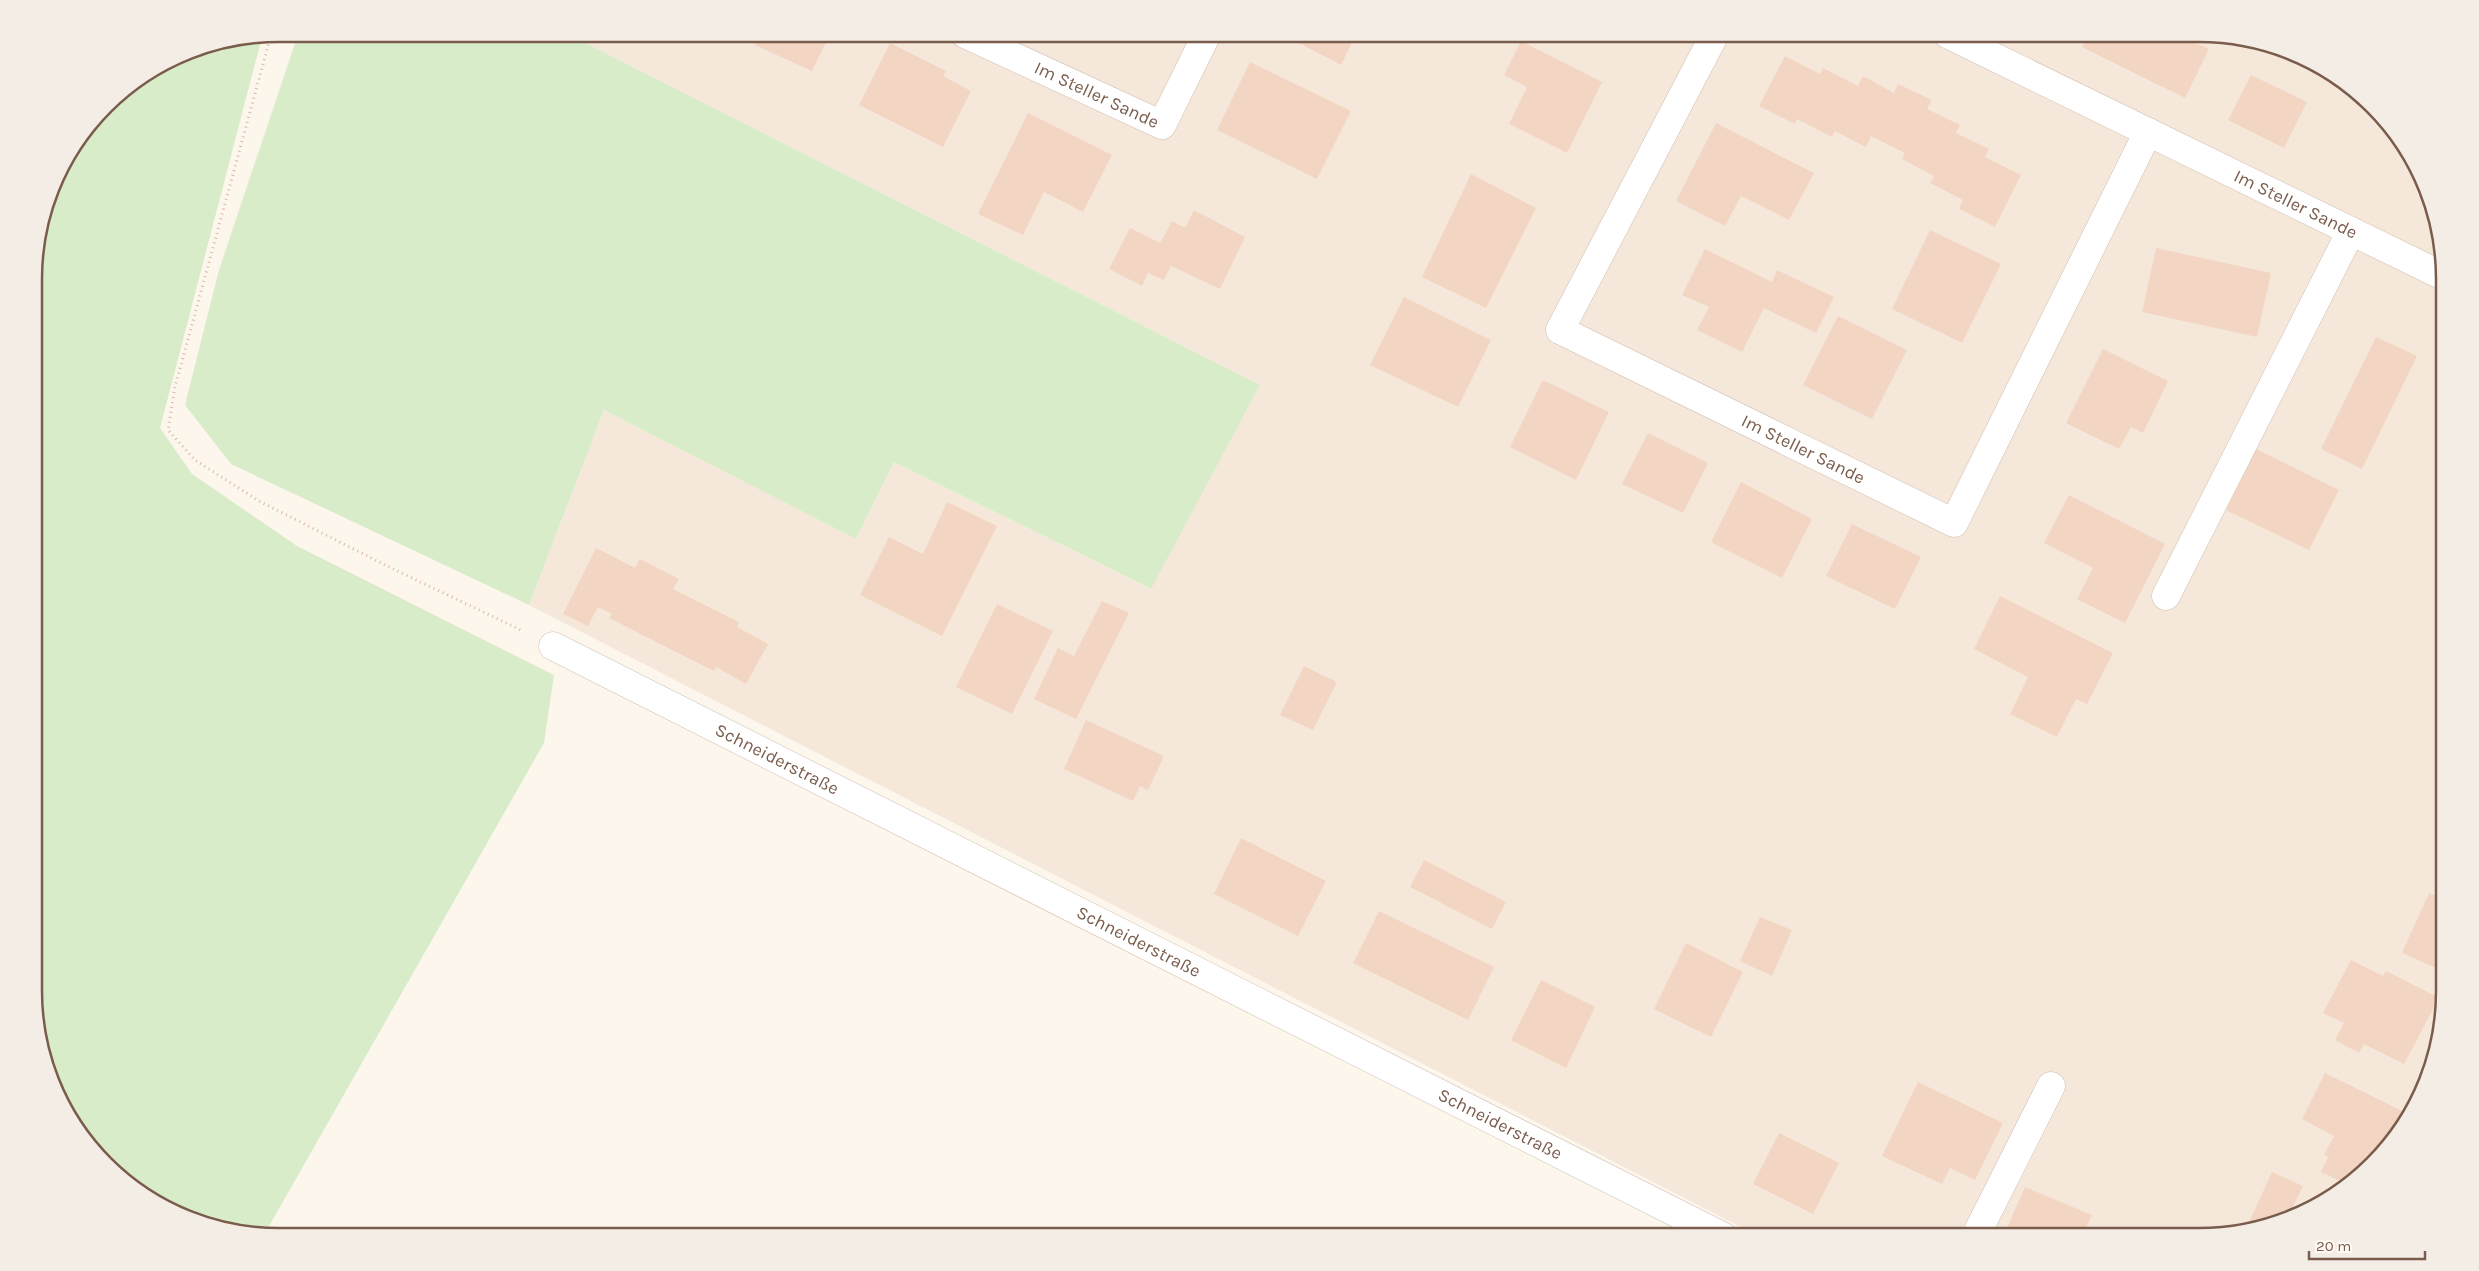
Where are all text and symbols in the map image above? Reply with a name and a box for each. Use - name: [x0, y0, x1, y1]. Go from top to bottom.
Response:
- street label: Im Steller Sande: [1031, 57, 1162, 133]
- street label: Im Steller Sande: [2230, 165, 2361, 244]
- street label: Im Steller Sande: [1738, 410, 1869, 489]
- street label: Schneiderstraße: [711, 719, 843, 800]
- street label: Schneiderstraße: [1073, 901, 1204, 982]
- street label: Schneiderstraße: [1435, 1084, 1566, 1165]
- scale bar: [2309, 1228, 2425, 1260]
- text: 20 m: [2316, 1237, 2351, 1255]

